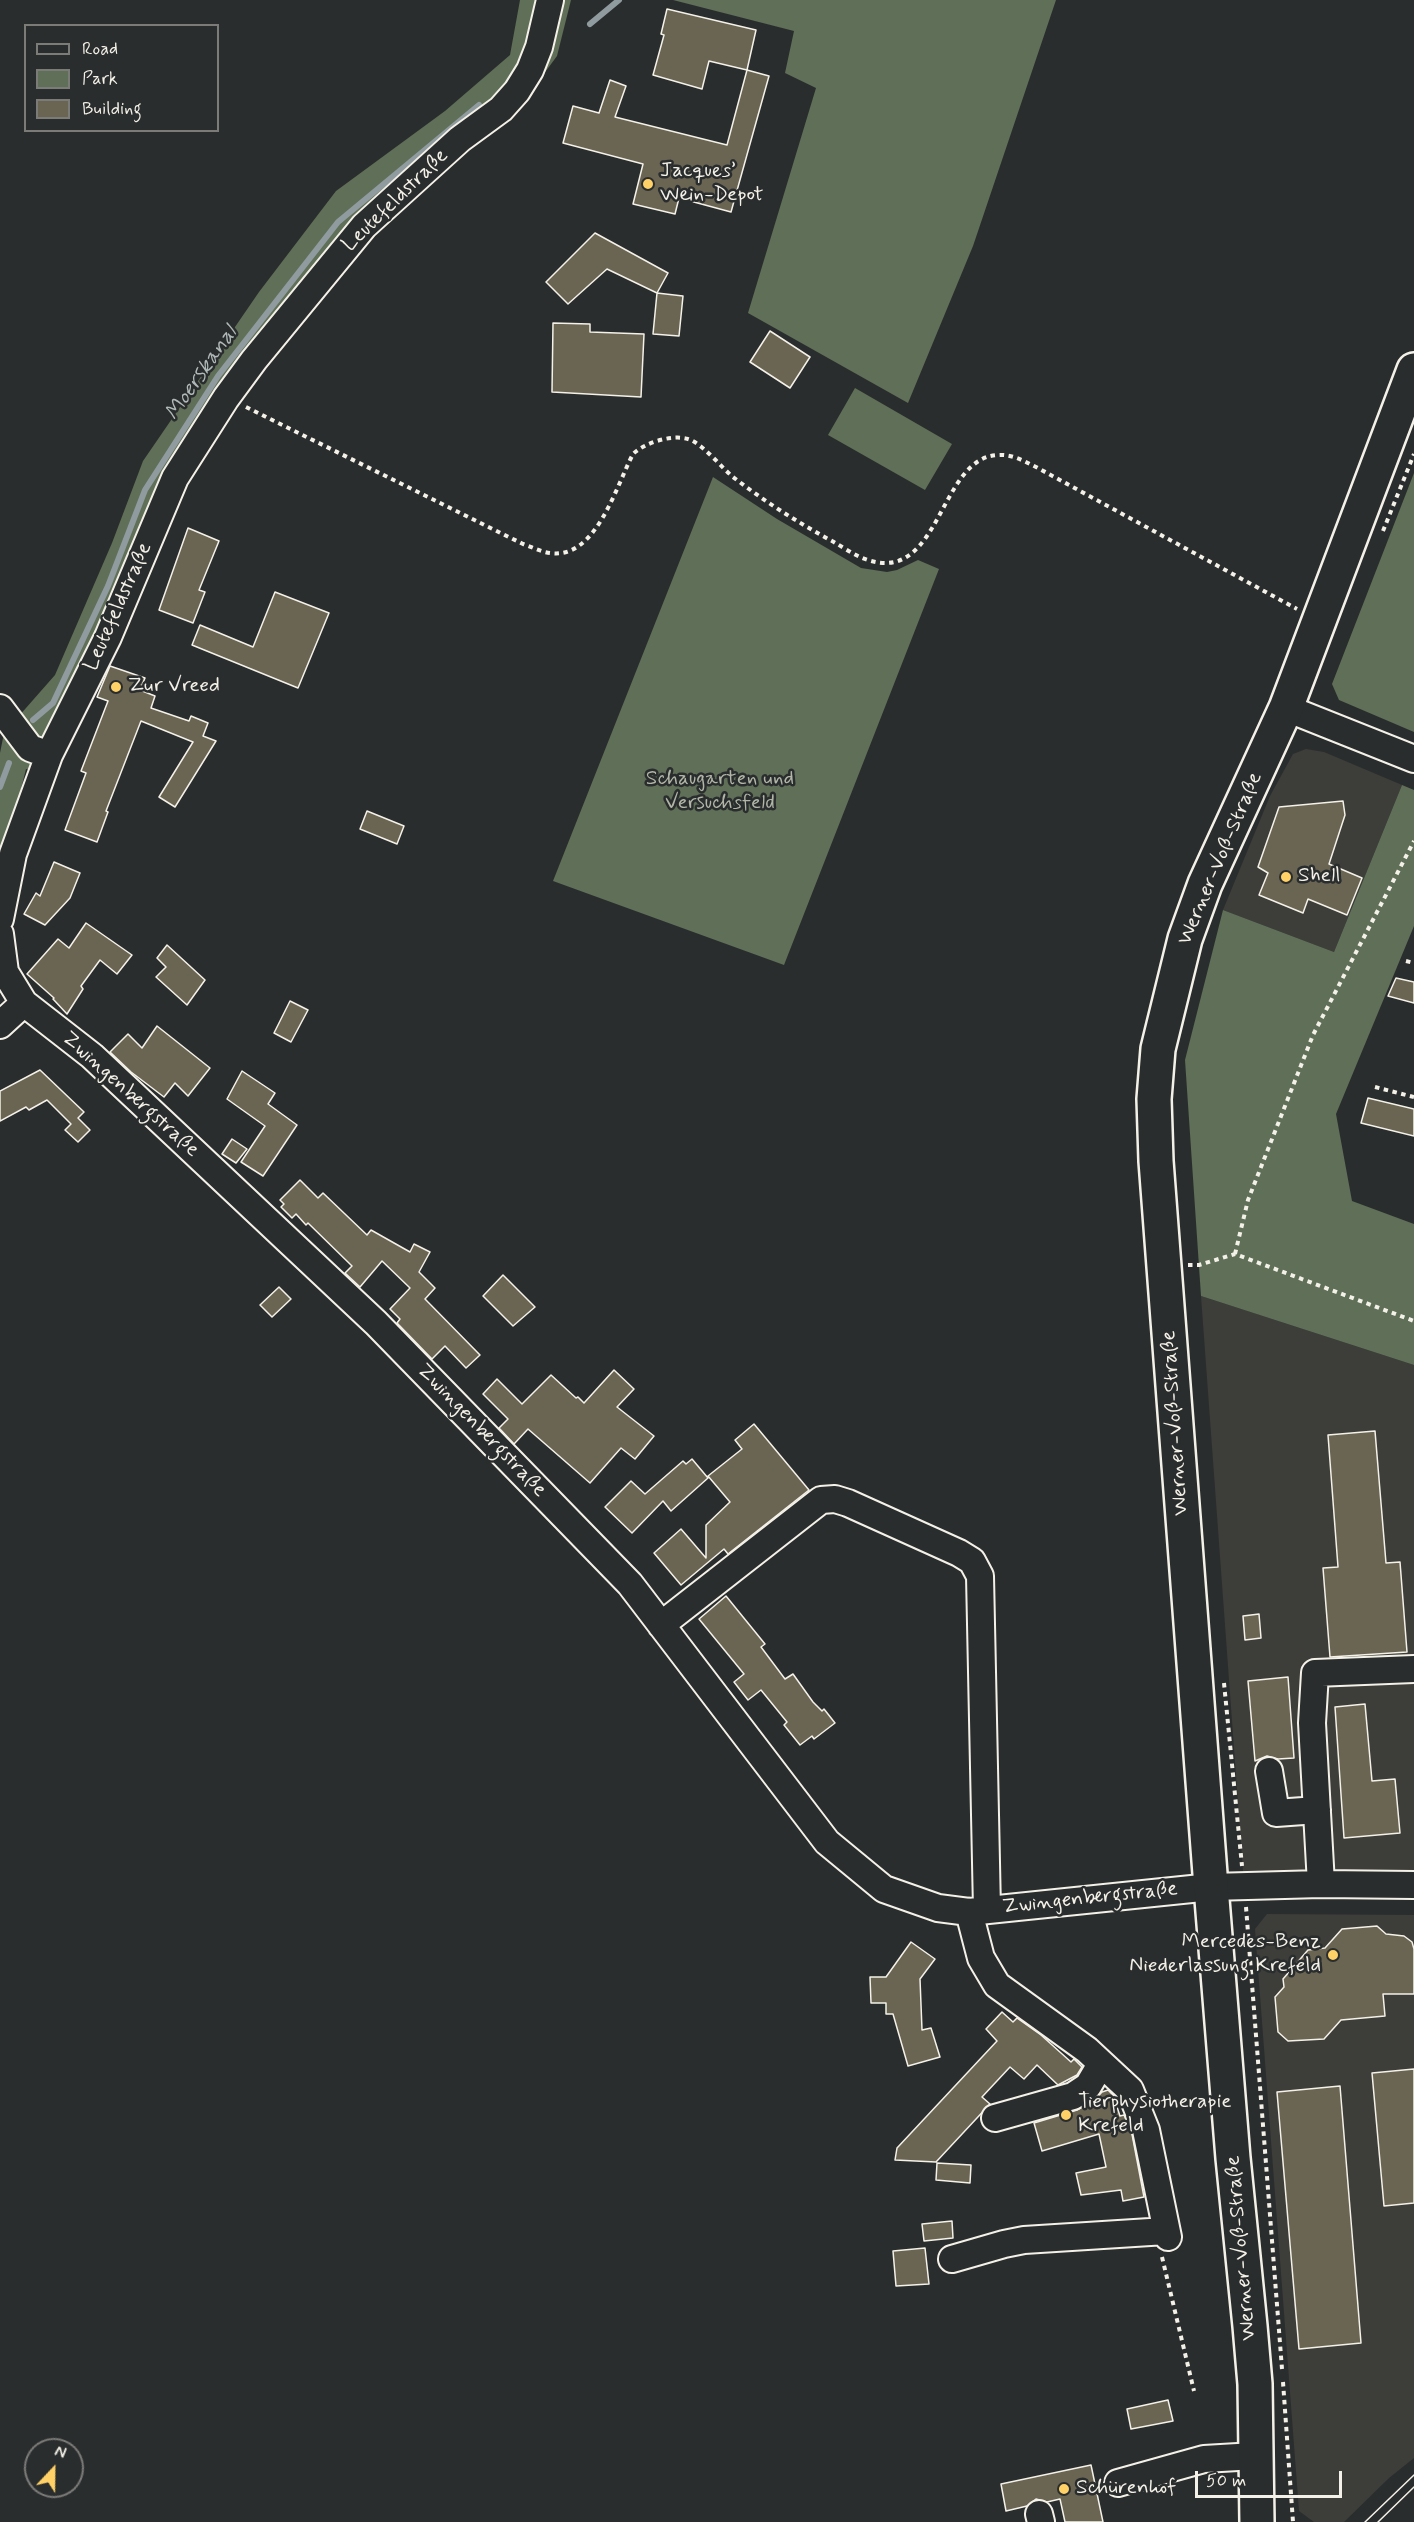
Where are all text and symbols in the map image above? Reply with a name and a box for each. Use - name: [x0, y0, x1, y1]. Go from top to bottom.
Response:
- legend: [24, 24, 219, 132]
- text: Road: [82, 37, 118, 61]
- text: Park: [82, 67, 118, 91]
- text: Building: [82, 97, 142, 121]
- street label: Leutefeldstraße: [338, 144, 454, 258]
- place label: Jacques’ Wein-Depot: [660, 159, 763, 209]
- marker: Jacques’ Wein-Depot: [641, 177, 655, 191]
- water label: Moerskanal: [160, 322, 244, 426]
- street label: Leutefeldstraße: [80, 539, 158, 675]
- place label: Zur Vreed: [128, 674, 220, 700]
- marker: Zur Vreed: [109, 680, 123, 694]
- park label: Schaugarten und Versuchsfeld: [646, 767, 794, 817]
- street label: Werner-Voß-Straße: [1173, 769, 1269, 949]
- place label: Shell: [1298, 864, 1340, 890]
- marker: Shell: [1279, 870, 1293, 884]
- street label: Zwingenbergstraße: [56, 1027, 204, 1163]
- street label: Werner-Voß-Straße: [1157, 1330, 1195, 1516]
- street label: Zwingenbergstraße: [411, 1359, 551, 1503]
- street label: Zwingenbergstraße: [1001, 1877, 1179, 1921]
- place label: Mercedes-Benz Niederlassung Krefeld: [1129, 1930, 1321, 1980]
- marker: Mercedes-Benz Niederlassung Krefeld: [1326, 1948, 1340, 1962]
- place label: Tierphysiotherapie Krefeld: [1078, 2090, 1232, 2140]
- marker: Tierphysiotherapie Krefeld: [1059, 2108, 1073, 2122]
- street label: Werner-Voß-Straße: [1221, 2155, 1263, 2341]
- north arrow: [24, 2438, 84, 2498]
- text: N: [51, 2441, 69, 2464]
- scale bar: [1198, 2459, 1345, 2497]
- text: 50 m: [1206, 2469, 1246, 2493]
- place label: Schürenhof: [1076, 2476, 1176, 2502]
- marker: Schürenhof: [1057, 2482, 1071, 2496]

